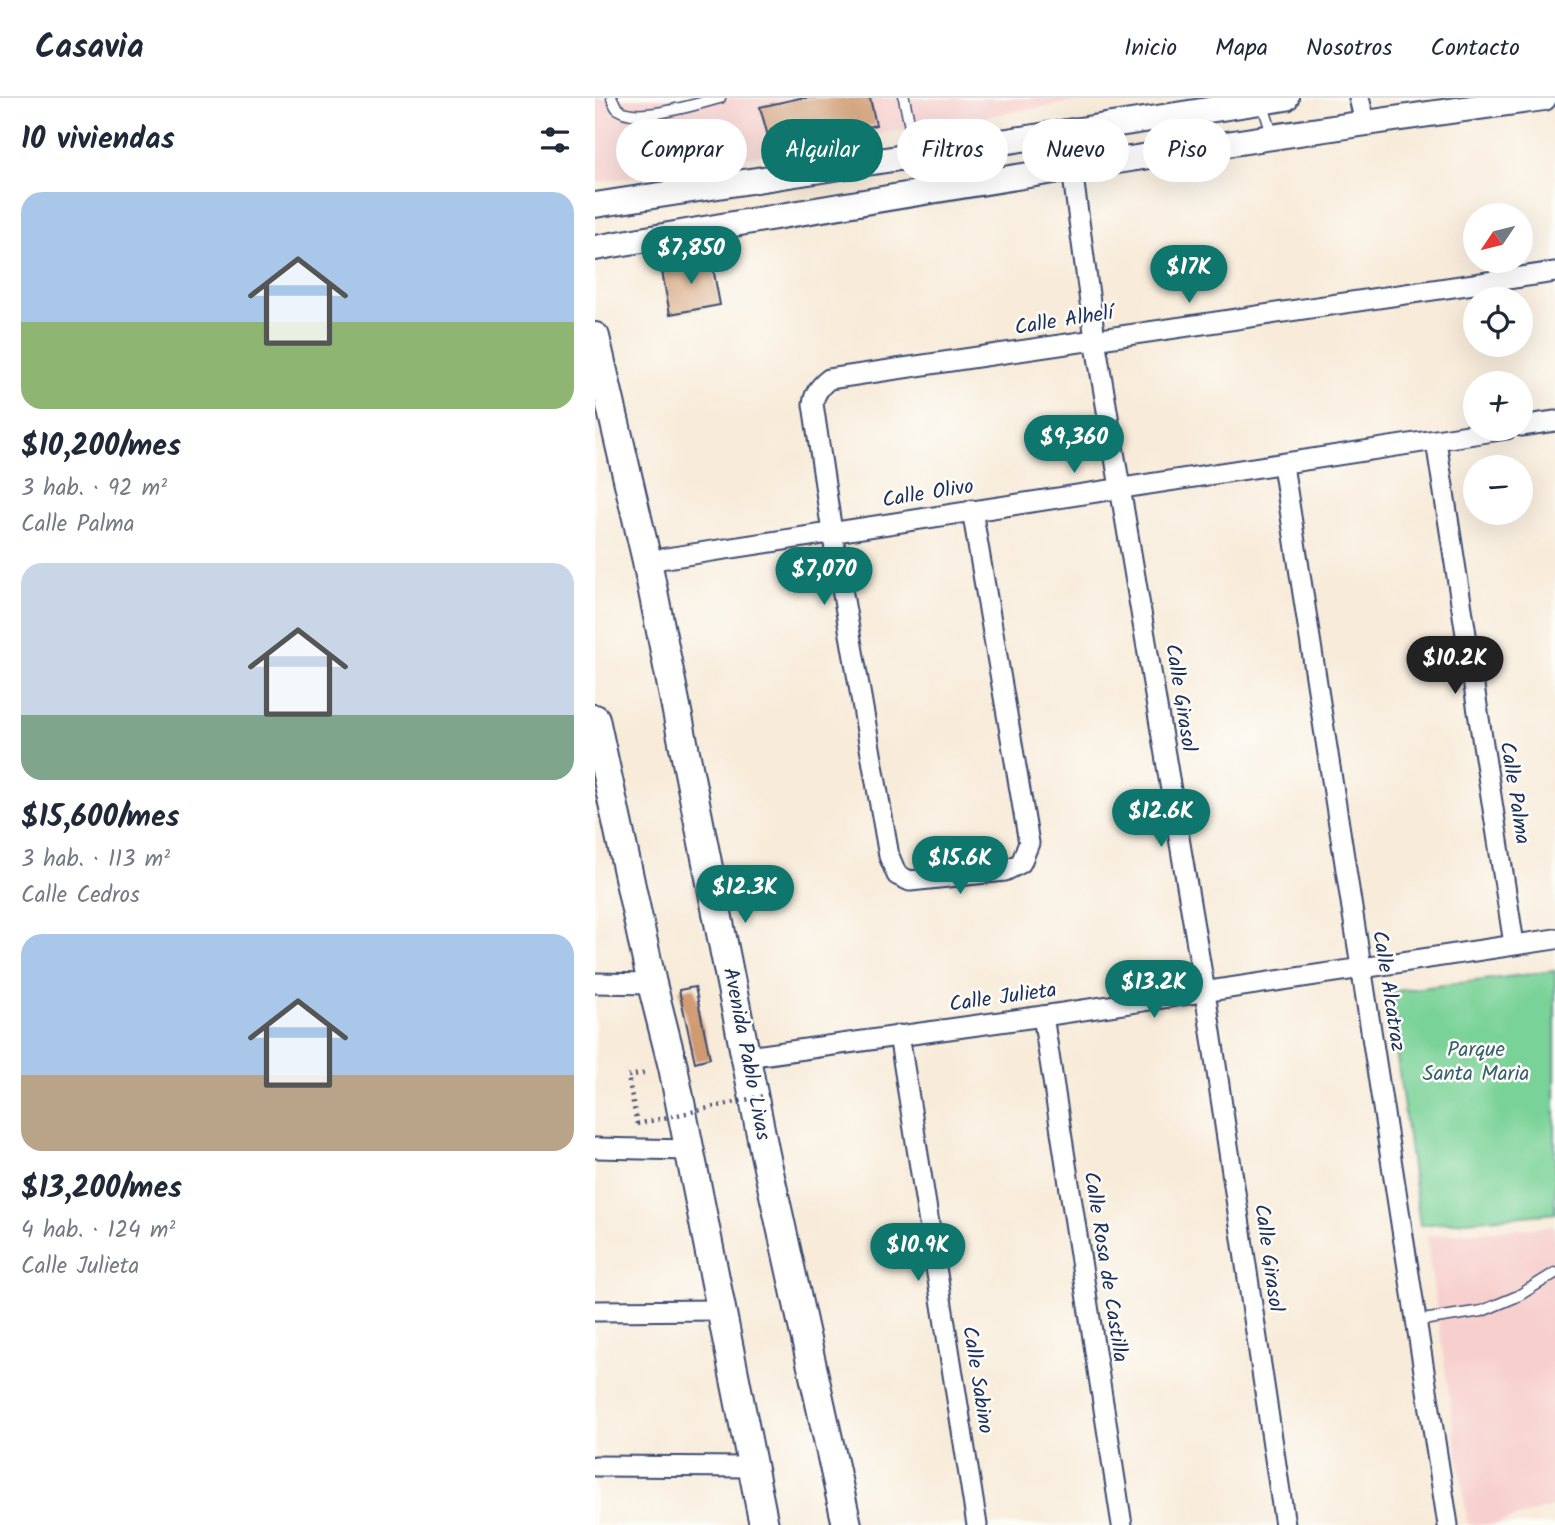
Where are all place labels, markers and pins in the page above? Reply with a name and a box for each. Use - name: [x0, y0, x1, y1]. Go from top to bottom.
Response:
- pin: $7,850: [634, 226, 748, 286]
- pin: $17K: [1148, 246, 1230, 305]
- pin: $9,360: [1017, 416, 1131, 475]
- pin: $7,070: [767, 547, 881, 607]
- pin: $10.2K: [1398, 636, 1512, 696]
- pin: $12.6K: [1104, 790, 1218, 849]
- pin: $15.6K: [903, 836, 1017, 896]
- pin: $12.3K: [688, 866, 802, 925]
- pin: $13.2K: [1097, 960, 1211, 1020]
- pin: $10.9K: [861, 1224, 975, 1283]

